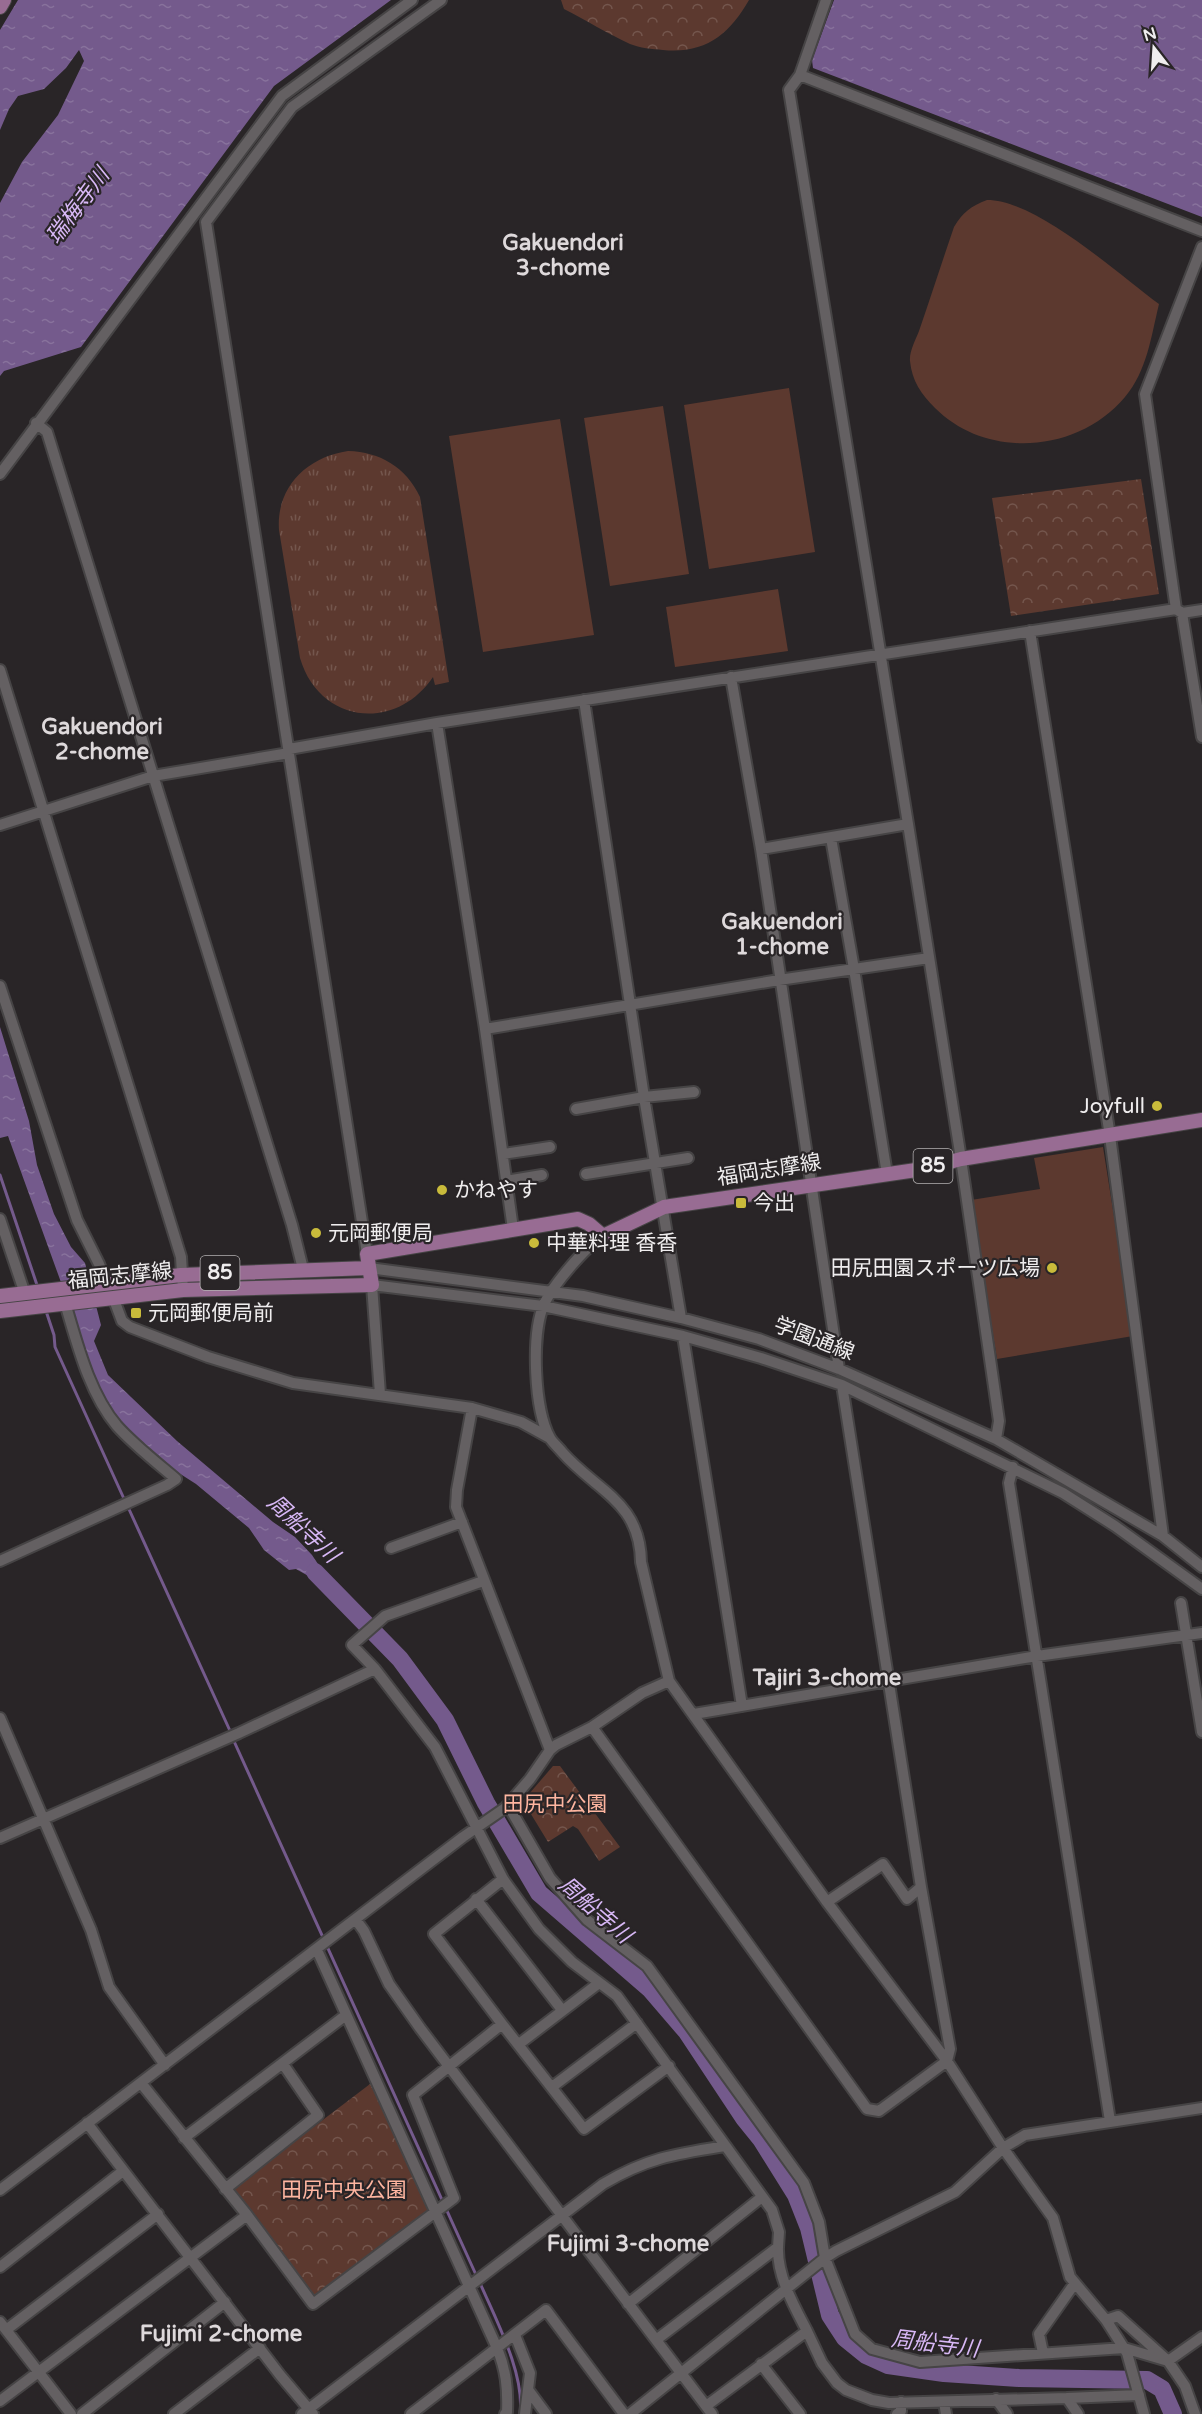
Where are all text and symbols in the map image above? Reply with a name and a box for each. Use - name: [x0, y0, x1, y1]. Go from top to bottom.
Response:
- north arrow: [1124, 18, 1184, 78]
- text: N: [1141, 23, 1159, 46]
- water label: 瑞梅寺川: [41, 161, 116, 249]
- district label: Gakuendori 3-chome: [502, 230, 624, 281]
- district label: Gakuendori 2-chome: [41, 714, 163, 765]
- district label: Gakuendori 1-chome: [721, 909, 843, 960]
- place label: Joyfull: [1080, 1094, 1145, 1119]
- marker: Joyfull: [1150, 1099, 1164, 1113]
- street label: 福岡志摩線: [715, 1149, 823, 1191]
- road number: 85: [914, 1149, 952, 1183]
- place label: かねやす: [454, 1178, 538, 1203]
- marker: かねやす: [435, 1183, 449, 1197]
- place label: 今出: [753, 1191, 795, 1216]
- marker: 今出: [734, 1196, 748, 1210]
- place label: 元岡郵便局: [328, 1221, 433, 1246]
- marker: 元岡郵便局: [309, 1226, 323, 1240]
- place label: 中華料理 香香: [546, 1231, 677, 1256]
- marker: 中華料理 香香: [527, 1236, 541, 1250]
- road number: 85: [200, 1256, 240, 1290]
- place label: 田尻田園スポーツ広場: [830, 1256, 1040, 1281]
- street label: 福岡志摩線: [66, 1258, 174, 1294]
- marker: 田尻田園スポーツ広場: [1045, 1261, 1059, 1275]
- place label: 元岡郵便局前: [148, 1301, 274, 1326]
- marker: 元岡郵便局前: [129, 1306, 143, 1320]
- street label: 学園通線: [770, 1312, 858, 1366]
- water label: 周船寺川: [262, 1489, 346, 1570]
- district label: Tajiri 3-chome: [752, 1665, 901, 1691]
- park label: 田尻中公園: [503, 1792, 608, 1817]
- water label: 周船寺川: [553, 1871, 638, 1950]
- park label: 田尻中央公園: [281, 2178, 407, 2203]
- district label: Fujimi 3-chome: [547, 2231, 709, 2257]
- district label: Fujimi 2-chome: [140, 2321, 302, 2347]
- water label: 周船寺川: [890, 2326, 982, 2363]

